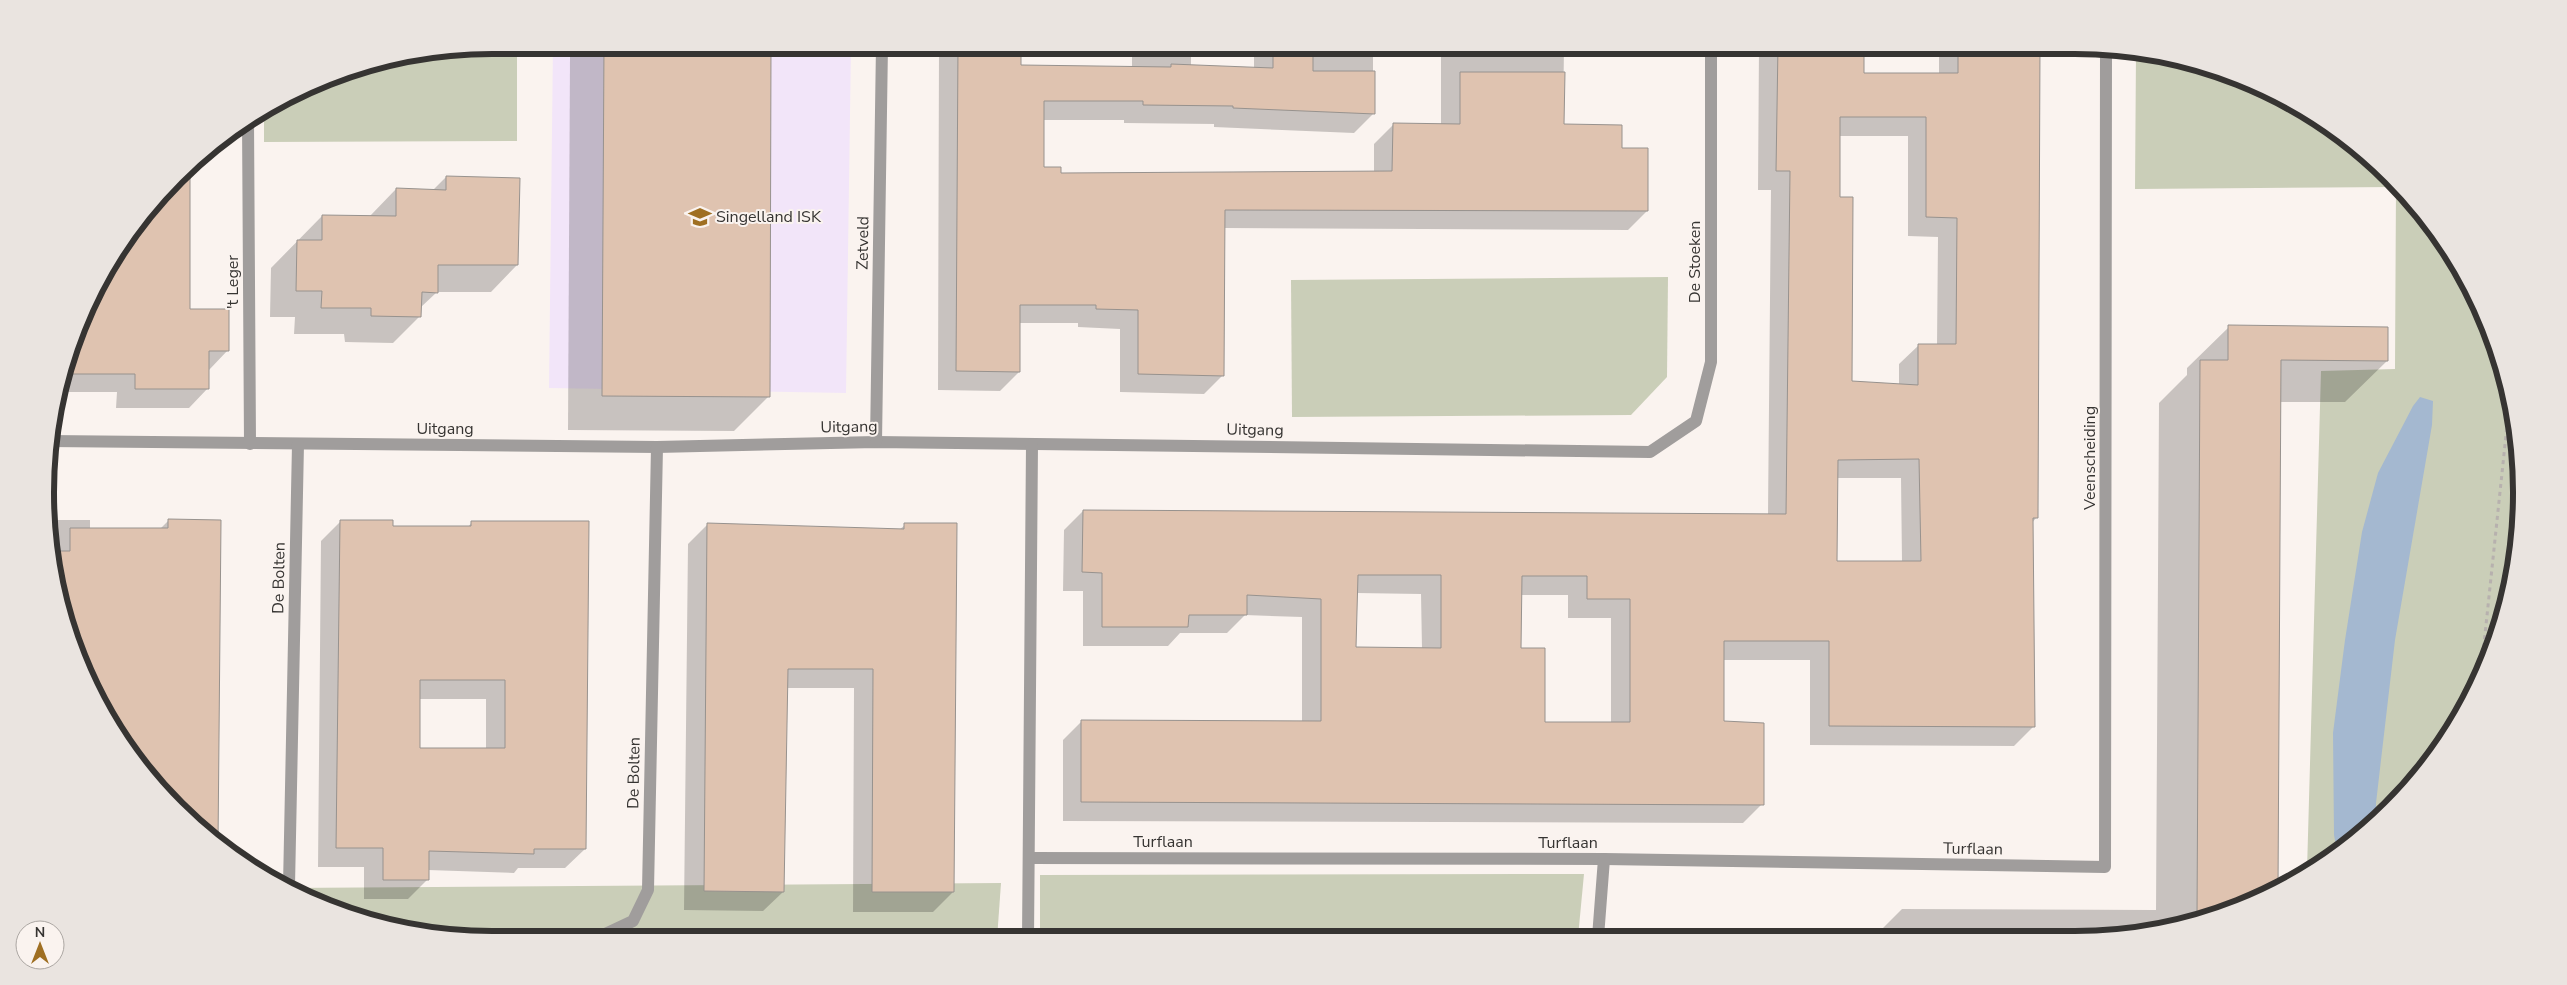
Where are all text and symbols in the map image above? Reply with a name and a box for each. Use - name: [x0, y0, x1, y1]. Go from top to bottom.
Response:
- school or university icon: Singelland ISK: [687, 204, 713, 230]
- place label: Singelland ISK: [716, 206, 822, 228]
- street label: Zetveld: [852, 216, 874, 270]
- street label: De Stoeken: [1684, 221, 1706, 303]
- street label: 't Leger: [222, 255, 244, 309]
- street label: Veenscheiding: [2079, 406, 2101, 511]
- street label: Uitgang: [820, 416, 878, 438]
- street label: Uitgang: [416, 418, 474, 440]
- street label: Uitgang: [1226, 419, 1284, 441]
- street label: De Bolten: [267, 542, 291, 614]
- street label: De Bolten: [622, 737, 646, 809]
- street label: Turflaan: [1133, 831, 1193, 853]
- street label: Turflaan: [1538, 832, 1598, 854]
- street label: Turflaan: [1943, 837, 2003, 861]
- north arrow: [15, 920, 65, 970]
- text: N: [35, 923, 45, 942]

